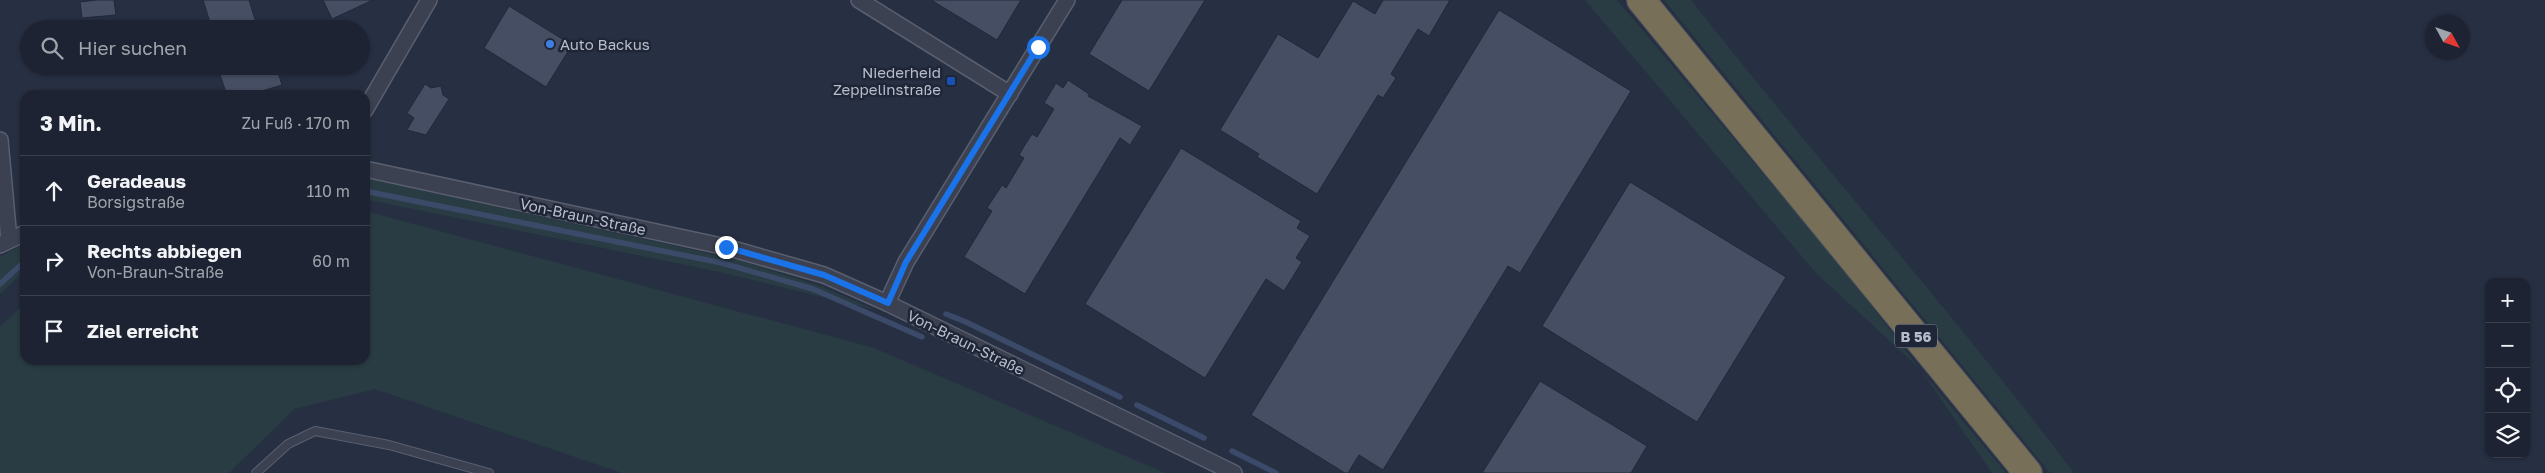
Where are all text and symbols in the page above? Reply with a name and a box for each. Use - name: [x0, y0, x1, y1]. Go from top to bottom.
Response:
- north arrow: [2425, 15, 2470, 60]
- search box: [20, 20, 370, 75]
- icon: search: [38, 34, 66, 62]
- place label: Auto Backus: [560, 35, 650, 53]
- text: Hier suchen: [78, 36, 187, 59]
- route start: [1027, 36, 1050, 59]
- marker: Auto Backus: [544, 38, 556, 50]
- place label: Niederheid Zeppelinstraße: [833, 63, 941, 98]
- marker: Niederheid Zeppelinstraße: [945, 75, 957, 87]
- text: 3 Min.: [40, 110, 102, 136]
- text: Zu Fuß · 170 m: [241, 113, 350, 133]
- text: Geradeaus: [87, 169, 186, 192]
- icon: ahead: [40, 177, 68, 205]
- text: 110 m: [306, 181, 350, 201]
- text: Borsigstraße: [87, 192, 185, 212]
- street label: Von-Braun-Straße: [518, 194, 648, 238]
- route end: [715, 236, 738, 259]
- text: Rechts abbiegen: [87, 239, 242, 262]
- icon: right: [40, 247, 68, 275]
- text: 60 m: [312, 251, 350, 271]
- text: Von-Braun-Straße: [87, 262, 224, 282]
- map controls: [2485, 278, 2530, 458]
- button: +: [2485, 278, 2530, 323]
- street label: Von-Braun-Straße: [904, 306, 1028, 378]
- icon: arrive: [40, 317, 68, 345]
- text: Ziel erreicht: [87, 319, 199, 342]
- button: −: [2485, 323, 2530, 368]
- road number: B 56: [1895, 324, 1937, 348]
- button: locate: [2485, 368, 2530, 413]
- button: layers: [2485, 413, 2530, 458]

